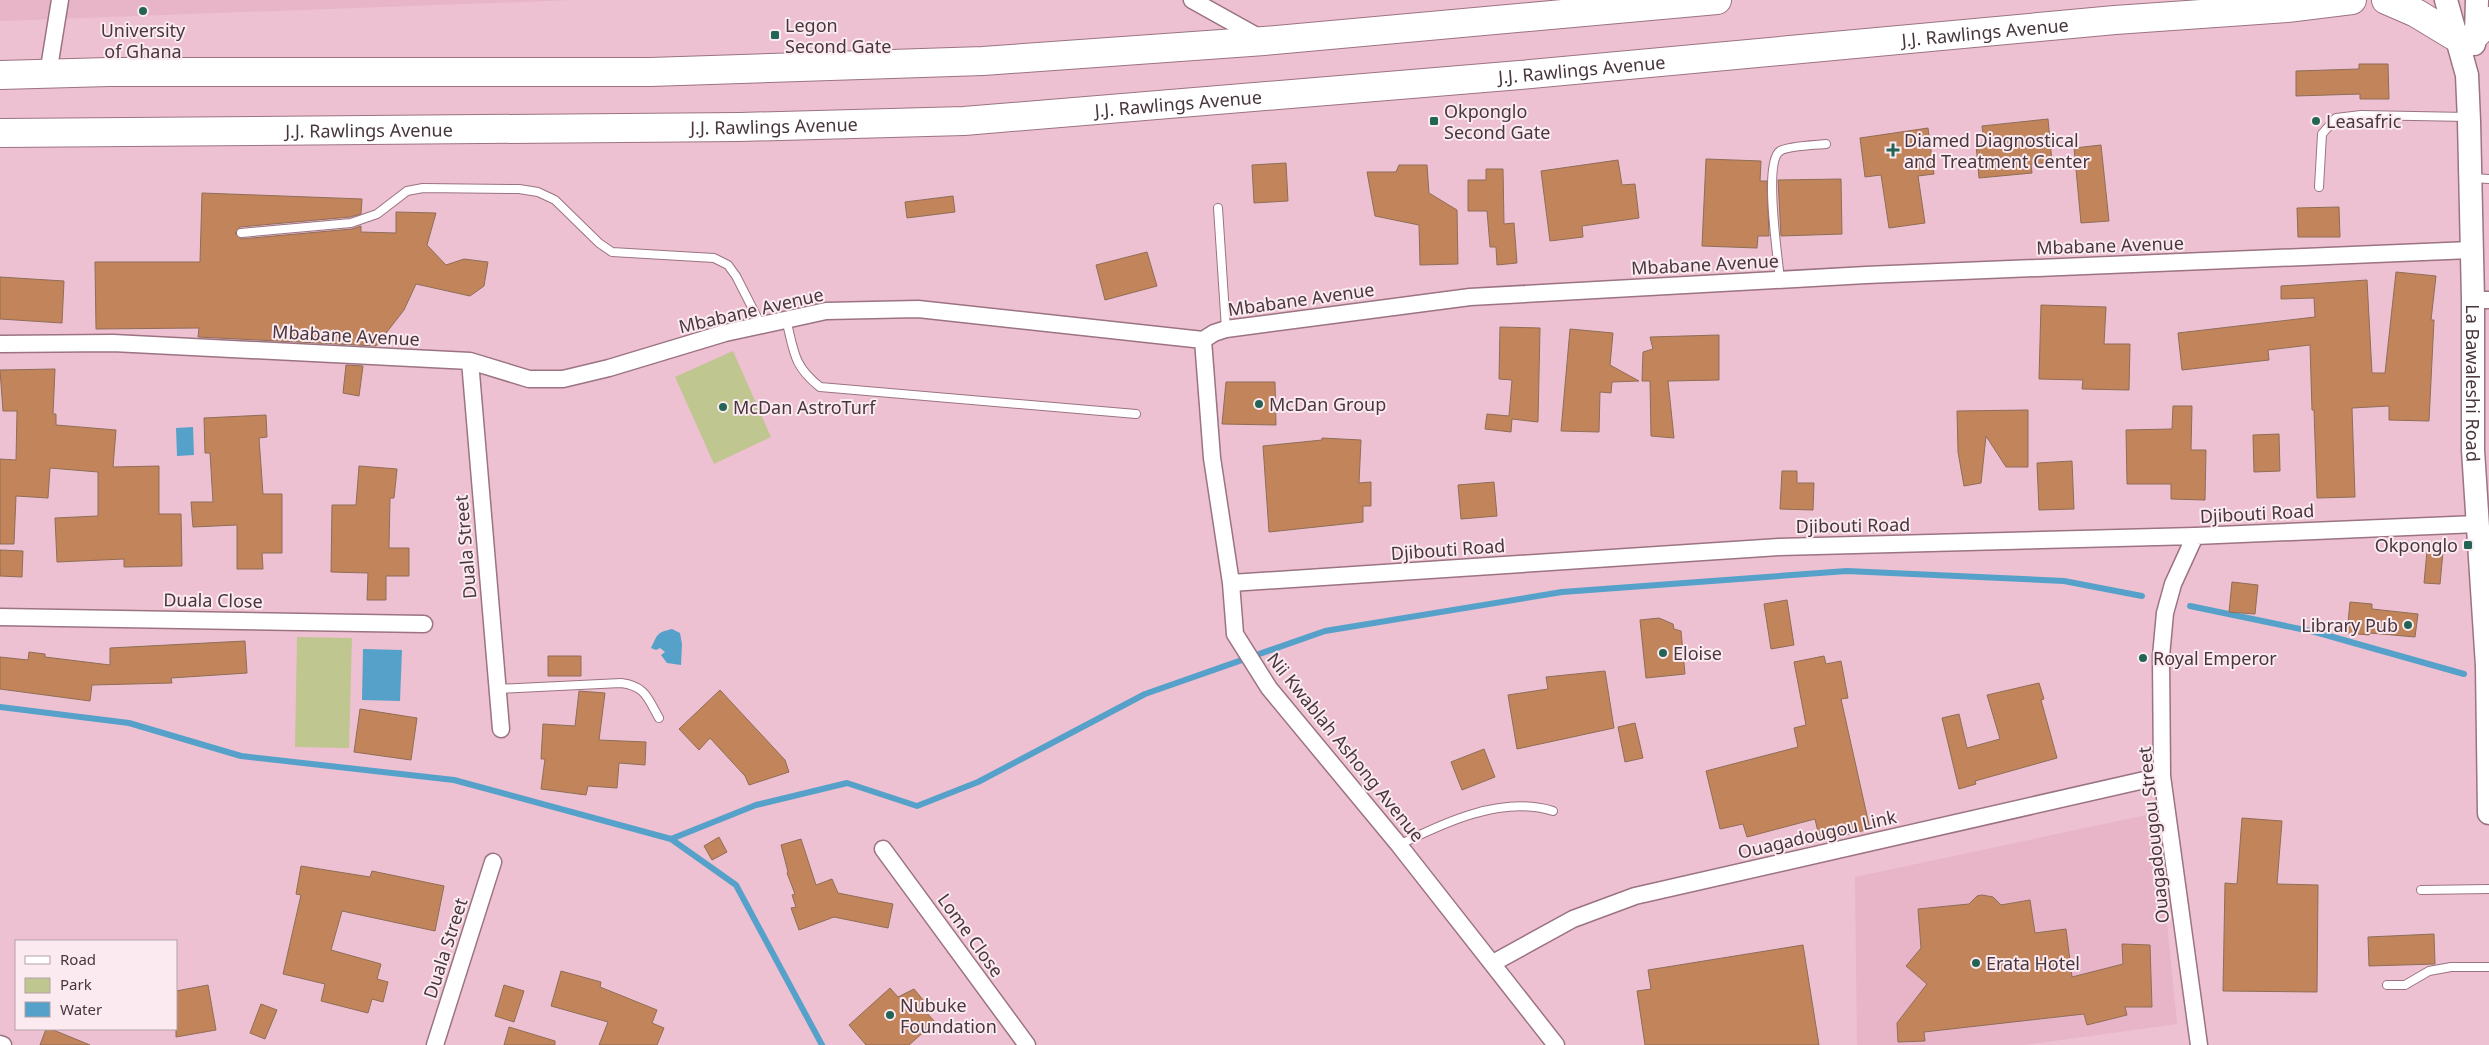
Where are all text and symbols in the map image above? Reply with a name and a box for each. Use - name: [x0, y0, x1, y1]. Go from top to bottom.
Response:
- marker: University of Ghana: [137, 5, 149, 17]
- street label: J.J. Rawlings Avenue: [1898, 12, 2070, 52]
- place label: Legon Second Gate: [785, 13, 891, 58]
- place label: University of Ghana: [101, 18, 186, 63]
- marker: Legon Second Gate: [769, 29, 781, 41]
- street label: J.J. Rawlings Avenue: [1495, 50, 1666, 89]
- street label: J.J. Rawlings Avenue: [1092, 84, 1263, 122]
- place label: Okponglo Second Gate: [1444, 99, 1550, 144]
- place label: Leasafric: [2326, 109, 2402, 133]
- street label: J.J. Rawlings Avenue: [688, 112, 858, 139]
- marker: Okponglo Second Gate: [1428, 115, 1440, 127]
- marker: Leasafric: [2310, 115, 2322, 127]
- street label: J.J. Rawlings Avenue: [283, 117, 453, 143]
- place label: Diamed Diagnostical and Treatment Center: [1904, 128, 2090, 173]
- marker: Diamed Diagnostical and Treatment Center: [1886, 143, 1900, 157]
- street label: Mbabane Avenue: [2036, 230, 2184, 260]
- street label: Mbabane Avenue: [1631, 248, 1779, 280]
- street label: Mbabane Avenue: [1226, 277, 1376, 321]
- street label: Mbabane Avenue: [676, 282, 826, 338]
- street label: La Bawaleshi Road: [2461, 304, 2486, 463]
- street label: Mbabane Avenue: [272, 319, 420, 351]
- place label: McDan Group: [1269, 392, 1386, 416]
- place label: McDan AstroTurf: [733, 395, 876, 419]
- marker: McDan Group: [1253, 398, 1265, 410]
- marker: McDan AstroTurf: [717, 401, 729, 413]
- street label: Duala Street: [448, 494, 481, 600]
- street label: Djibouti Road: [2199, 498, 2315, 528]
- street label: Djibouti Road: [1796, 512, 1910, 538]
- street label: Djibouti Road: [1390, 533, 1506, 565]
- place label: Okponglo: [2375, 533, 2458, 557]
- marker: Okponglo: [2462, 539, 2474, 551]
- street label: Duala Close: [163, 587, 263, 613]
- place label: Library Pub: [2301, 613, 2398, 637]
- marker: Library Pub: [2402, 619, 2414, 631]
- place label: Eloise: [1673, 641, 1722, 665]
- place label: Royal Emperor: [2153, 646, 2277, 670]
- street label: Nii Kwablah Ashong Avenue: [1262, 647, 1430, 847]
- marker: Eloise: [1657, 647, 1669, 659]
- marker: Royal Emperor: [2137, 652, 2149, 664]
- street label: Ouagadougou Street: [2132, 745, 2174, 925]
- street label: Ouagadougou Link: [1735, 804, 1899, 864]
- street label: Lome Close: [933, 888, 1009, 982]
- street label: Duala Street: [418, 894, 473, 1001]
- legend: [15, 940, 178, 1030]
- text: Road: [60, 949, 96, 969]
- place label: Erata Hotel: [1986, 951, 2080, 975]
- marker: Erata Hotel: [1970, 957, 1982, 969]
- text: Park: [60, 974, 92, 994]
- place label: Nubuke Foundation: [900, 993, 997, 1038]
- text: Water: [60, 999, 102, 1019]
- marker: Nubuke Foundation: [884, 1009, 896, 1021]

